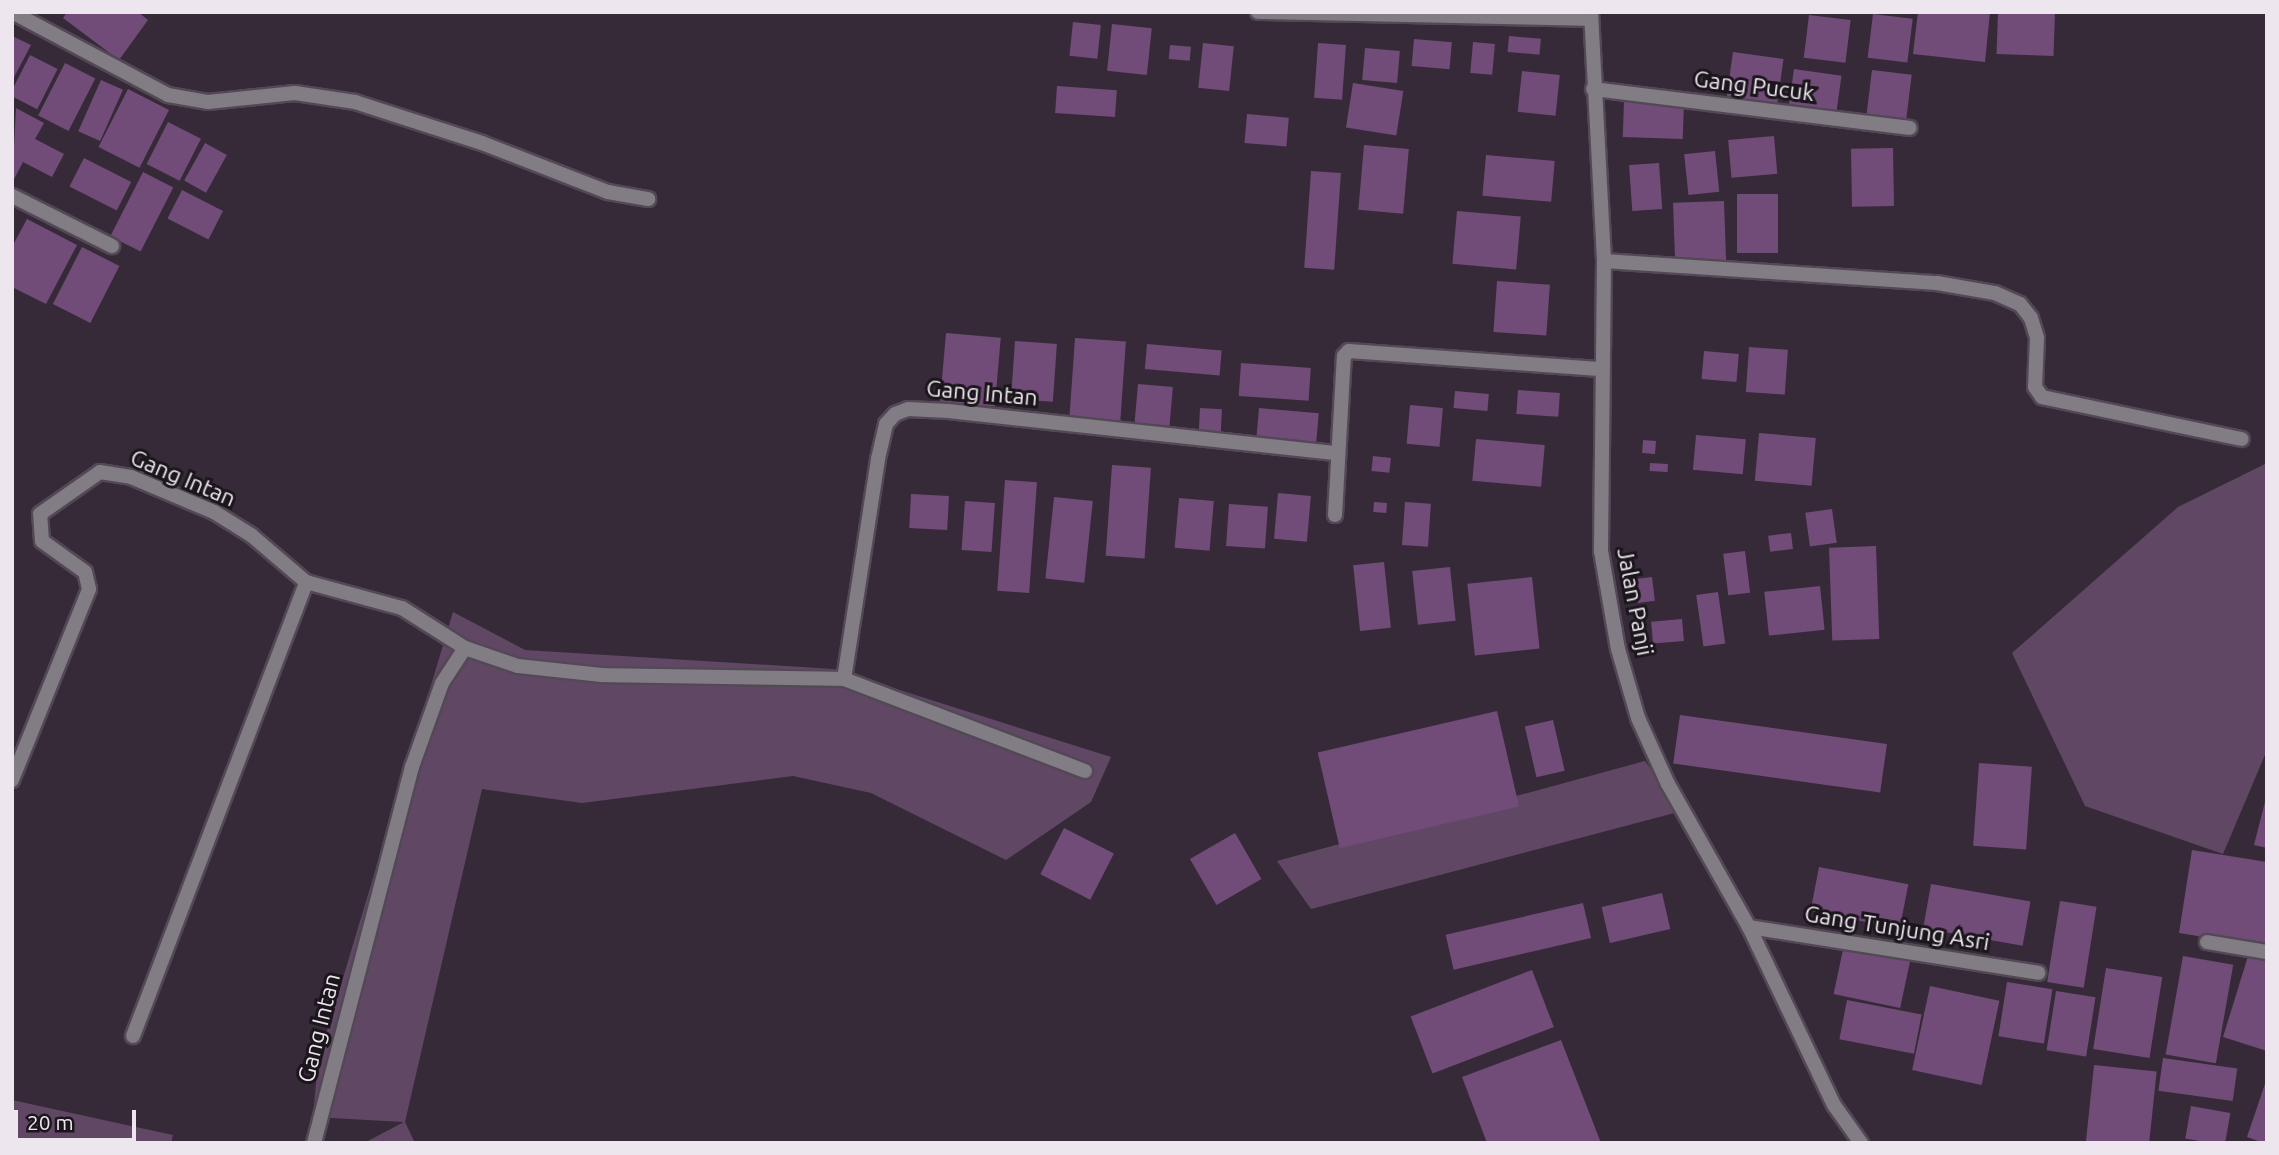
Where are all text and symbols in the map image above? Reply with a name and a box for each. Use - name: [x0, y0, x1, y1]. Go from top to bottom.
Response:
- street label: Gang Pucuk: [1692, 65, 1816, 107]
- street label: Gang Intan: [925, 374, 1039, 412]
- street label: Gang Intan: [126, 443, 240, 513]
- street label: Jalan Panji: [1611, 546, 1659, 658]
- street label: Gang Tunjung Asri: [1802, 900, 1992, 956]
- street label: Gang Intan: [292, 970, 346, 1086]
- scale bar: [18, 1096, 140, 1140]
- text: 20 m: [27, 1110, 74, 1134]

